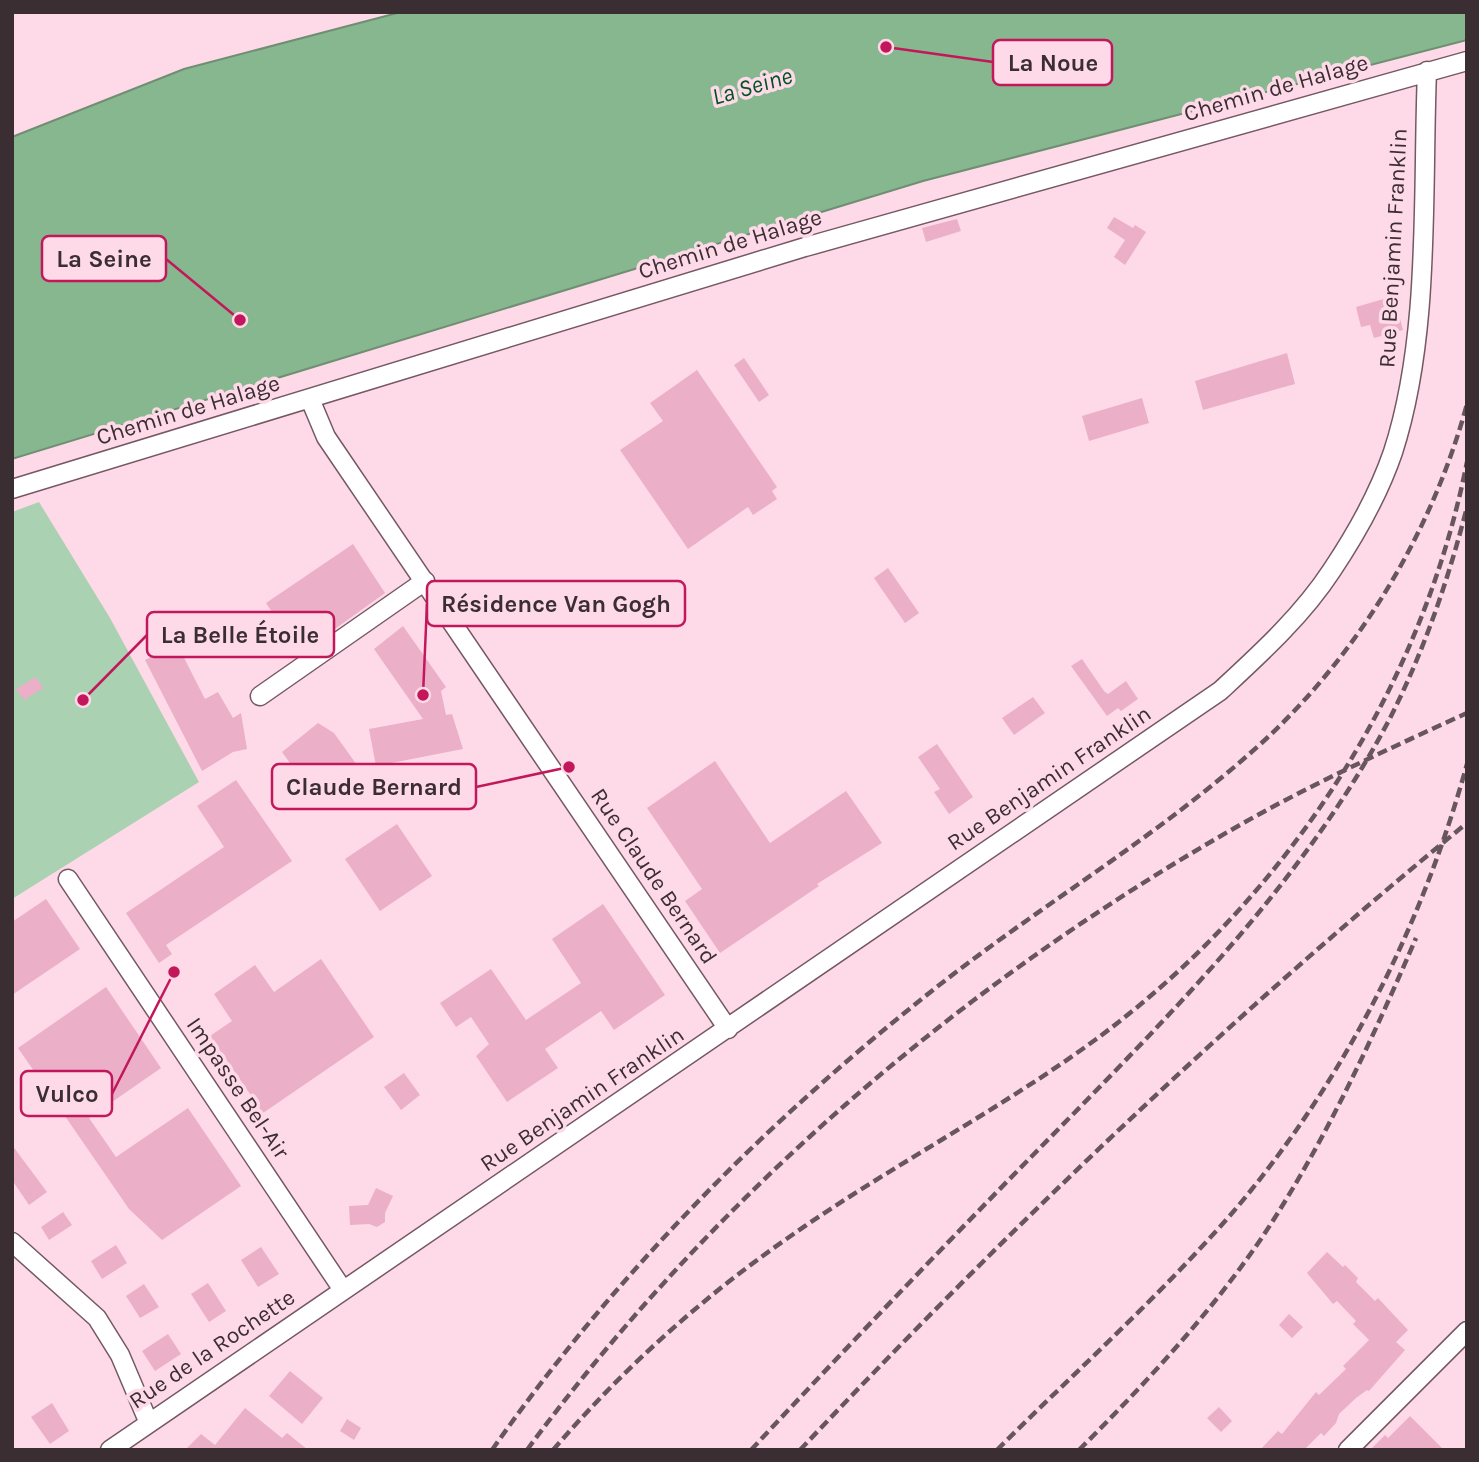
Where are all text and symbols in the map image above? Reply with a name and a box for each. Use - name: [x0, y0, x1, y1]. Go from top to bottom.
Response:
- callout: La Noue: [993, 40, 1112, 85]
- text: La Noue: [1008, 49, 1098, 77]
- street label: Chemin de Halage: [1181, 49, 1371, 127]
- water label: La Seine: [709, 61, 795, 111]
- street label: Rue Benjamin Franklin: [1373, 128, 1413, 368]
- street label: Chemin de Halage: [635, 203, 825, 285]
- callout: La Seine: [42, 236, 166, 281]
- text: La Seine: [56, 245, 152, 273]
- street label: Chemin de Halage: [93, 369, 283, 451]
- callout: Résidence Van Gogh: [427, 581, 685, 626]
- text: Résidence Van Gogh: [441, 590, 671, 618]
- callout: La Belle Étoile: [147, 612, 334, 657]
- text: La Belle Étoile: [161, 619, 319, 649]
- street label: Rue Benjamin Franklin: [942, 700, 1156, 856]
- callout: Claude Bernard: [272, 764, 476, 809]
- text: Claude Bernard: [286, 773, 462, 801]
- street label: Rue Claude Bernard: [585, 783, 723, 969]
- street label: Impasse Bel-Air: [181, 1012, 296, 1164]
- street label: Rue Benjamin Franklin: [475, 1021, 689, 1177]
- callout: Vulco: [21, 1071, 112, 1116]
- text: Vulco: [35, 1080, 99, 1108]
- street label: Rue de la Rochette: [124, 1284, 300, 1414]

